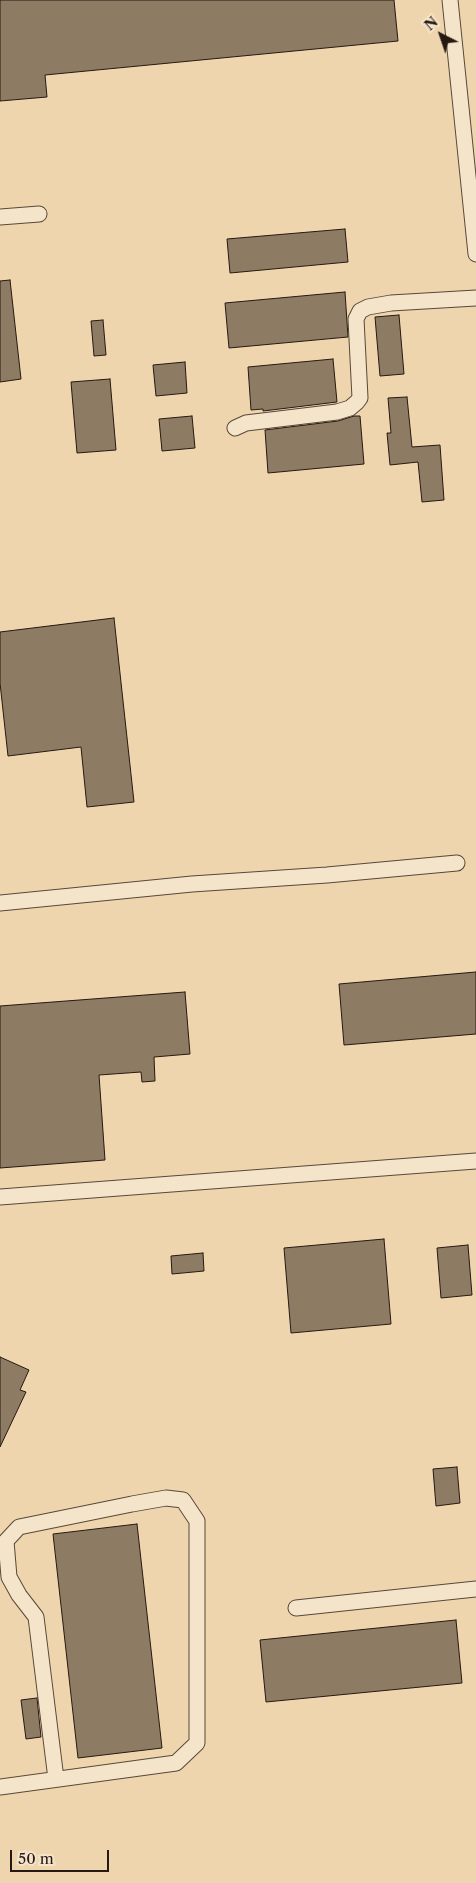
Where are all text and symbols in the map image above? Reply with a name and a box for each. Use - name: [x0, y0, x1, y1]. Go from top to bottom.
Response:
- north arrow: [416, 10, 466, 60]
- text: N: [421, 13, 442, 34]
- scale bar: [12, 1840, 111, 1872]
- text: 50 m: [18, 1849, 54, 1868]

